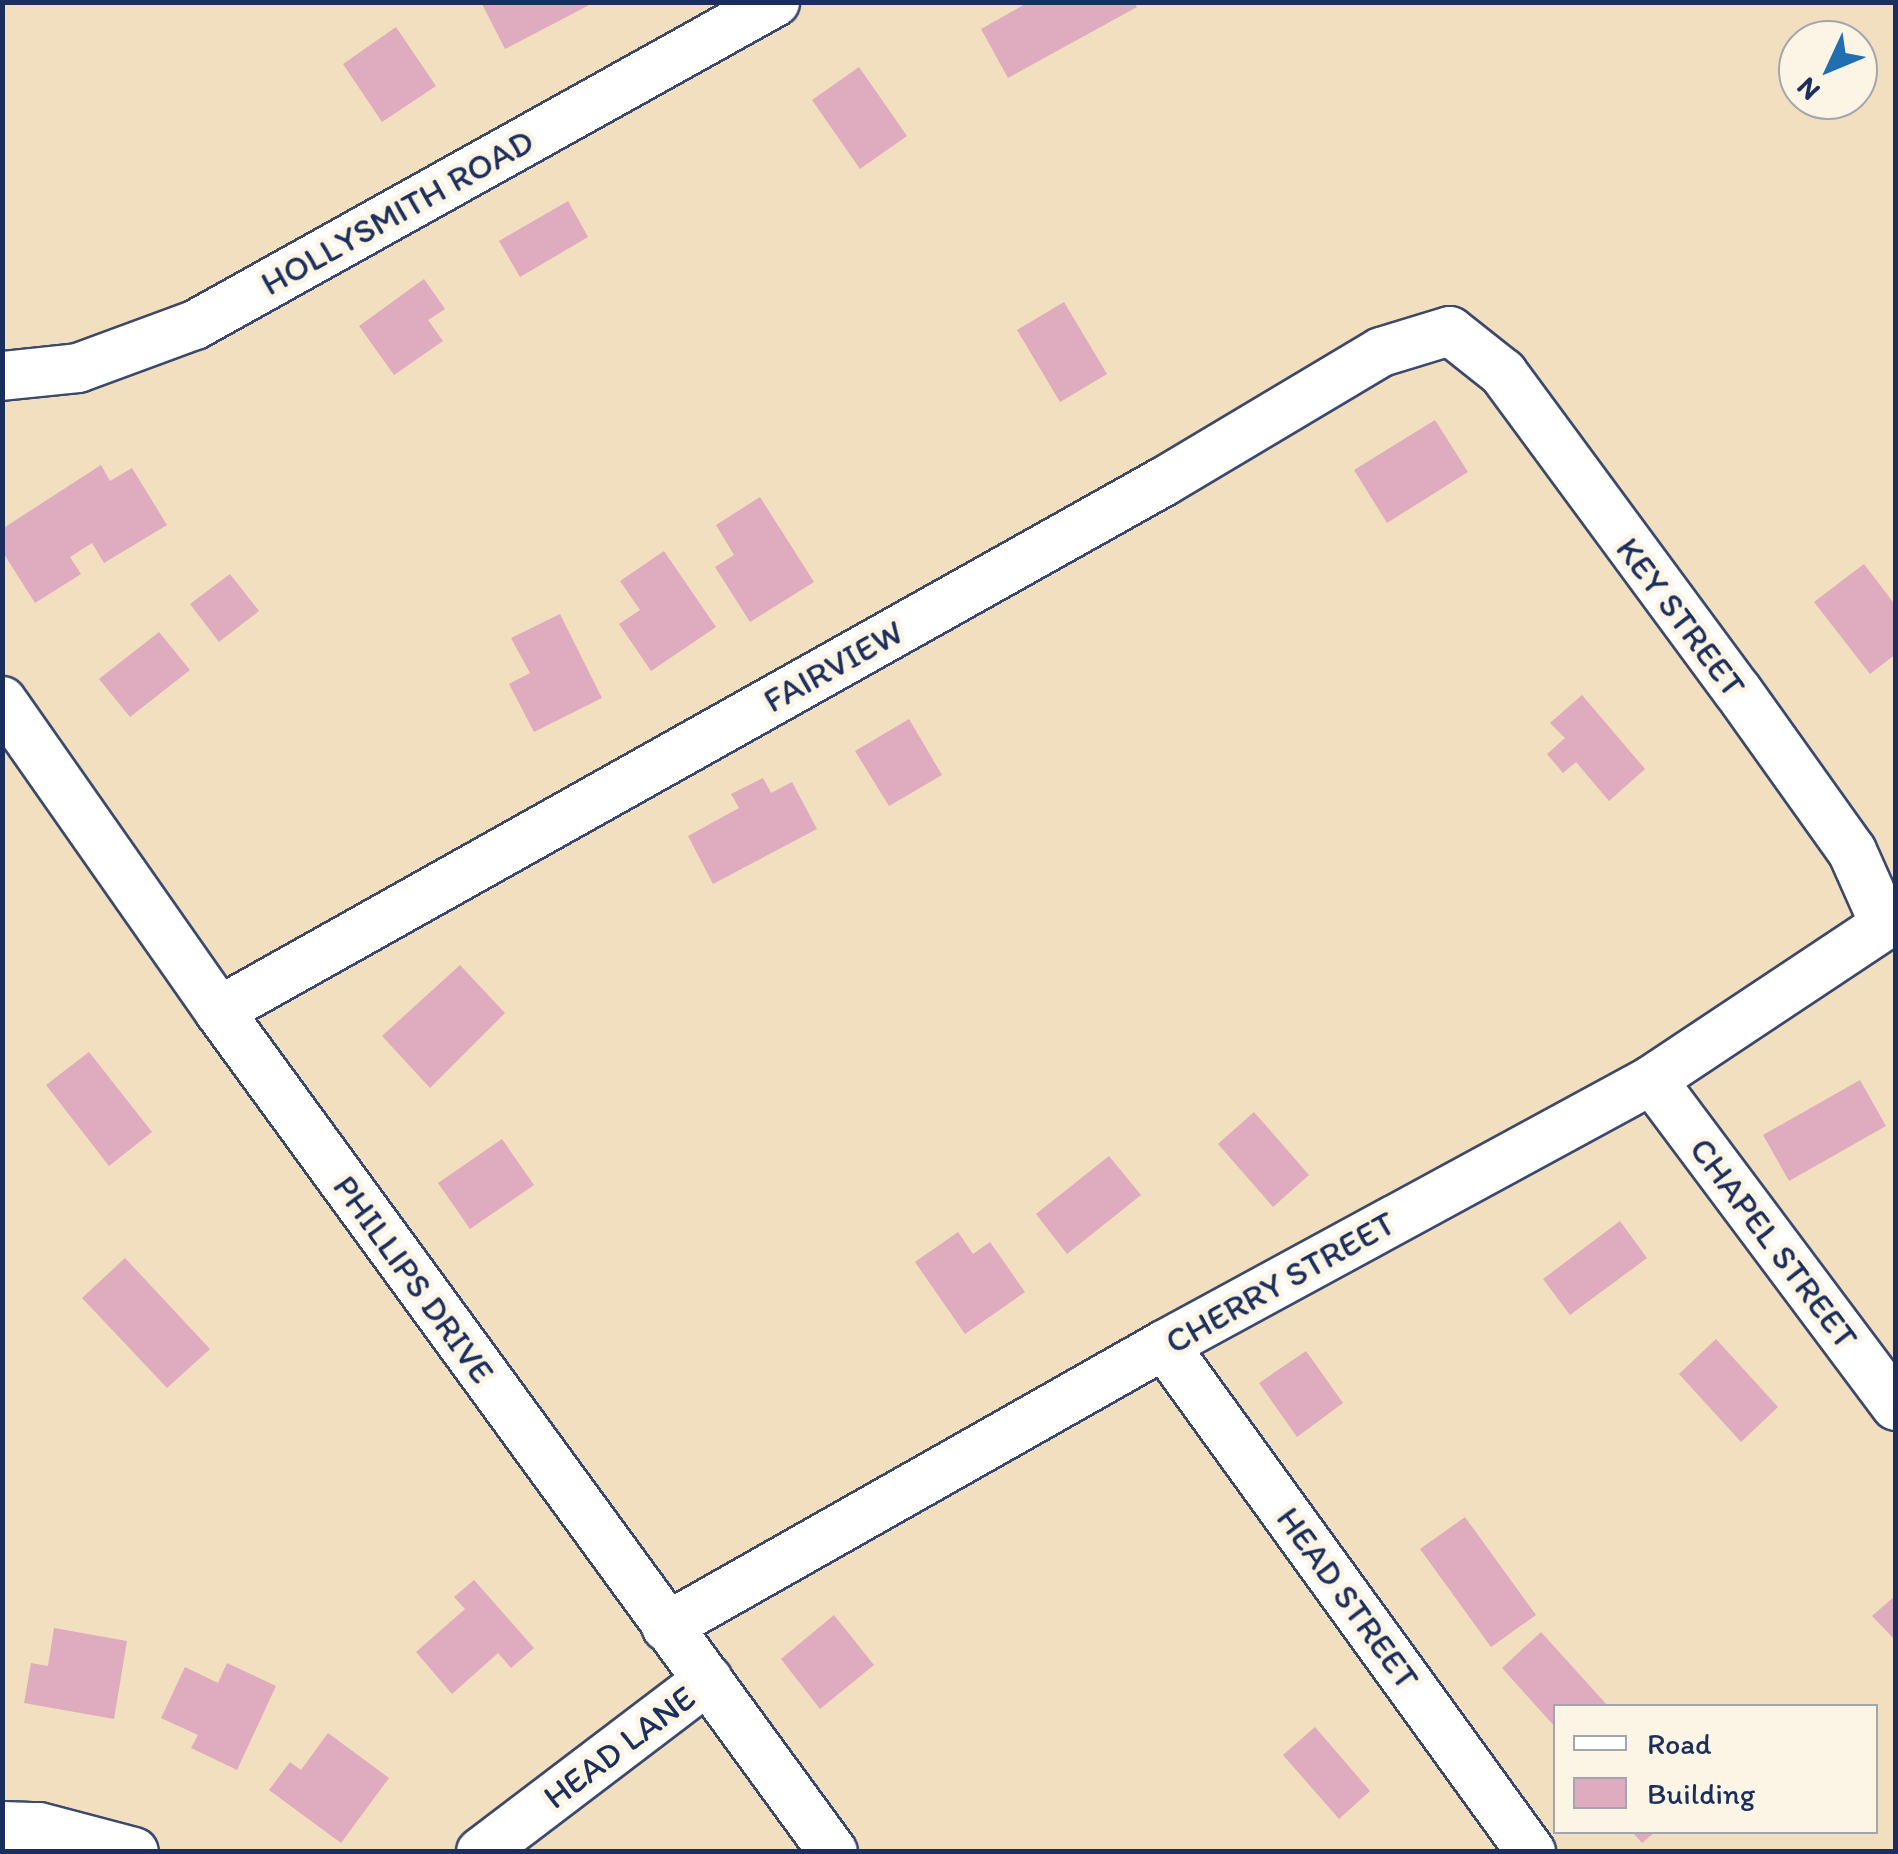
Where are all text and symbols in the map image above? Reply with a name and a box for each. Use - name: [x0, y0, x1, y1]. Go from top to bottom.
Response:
- north arrow: [1778, 20, 1878, 120]
- text: N: [1789, 71, 1827, 108]
- street label: HOLLYSMITH ROAD: [254, 120, 540, 304]
- street label: KEY STREET: [1607, 529, 1755, 705]
- street label: FAIRVIEW: [756, 611, 910, 721]
- street label: CHAPEL STREET: [1681, 1129, 1867, 1357]
- street label: PHILLIPS DRIVE: [324, 1167, 504, 1391]
- street label: CHERRY STREET: [1158, 1202, 1402, 1362]
- street label: HEAD STREET: [1268, 1499, 1428, 1697]
- street label: HEAD LANE: [535, 1676, 703, 1818]
- legend: [1553, 1704, 1878, 1834]
- text: Road: [1647, 1725, 1712, 1762]
- text: Building: [1647, 1775, 1755, 1812]

